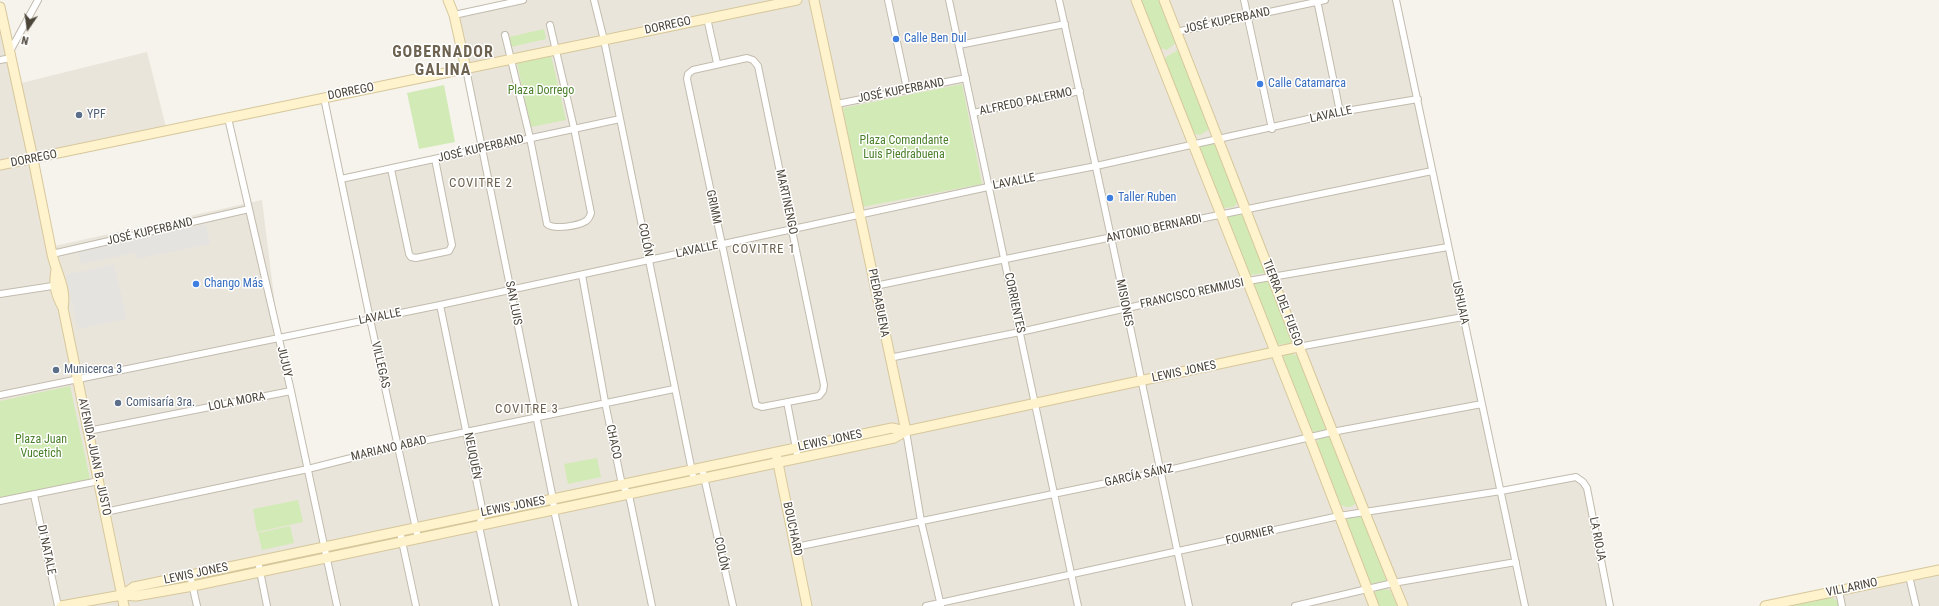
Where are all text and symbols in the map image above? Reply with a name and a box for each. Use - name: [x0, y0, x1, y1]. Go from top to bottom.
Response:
- street label: JOSÉ KUPERBAND: [1182, 5, 1272, 37]
- north arrow: [8, 8, 48, 48]
- street label: DORREGO: [643, 14, 693, 38]
- place label: Calle Ben Dul: [904, 32, 967, 46]
- text: N: [20, 33, 30, 47]
- marker: Calle Ben Dul: [891, 34, 901, 44]
- district label: GOBERNADOR GALINA: [392, 43, 494, 81]
- street label: JOSÉ KUPERBAND: [856, 76, 946, 106]
- place label: Calle Catamarca: [1268, 77, 1346, 91]
- marker: Calle Catamarca: [1255, 79, 1265, 89]
- street label: DORREGO: [327, 80, 375, 104]
- park label: Plaza Dorrego: [508, 84, 574, 98]
- street label: ALFREDO PALERMO: [978, 85, 1074, 119]
- street label: LAVALLE: [1309, 104, 1353, 126]
- place label: YPF: [87, 108, 106, 122]
- marker: YPF: [74, 110, 84, 120]
- street label: JOSÉ KUPERBAND: [437, 132, 525, 166]
- park label: Plaza Comandante Luis Piedrabuena: [859, 134, 949, 162]
- street label: DORREGO: [10, 147, 58, 171]
- street label: MARTINENGO: [772, 168, 800, 236]
- street label: LAVALLE: [992, 171, 1036, 193]
- district label: COVITRE 2: [449, 176, 513, 192]
- street label: GRIMM: [702, 189, 724, 225]
- place label: Taller Ruben: [1118, 191, 1176, 205]
- marker: Taller Ruben: [1105, 193, 1115, 203]
- street label: ANTONIO BERNARDI: [1105, 212, 1203, 246]
- street label: JOSÉ KUPERBAND: [106, 215, 194, 249]
- street label: COLÓN: [635, 222, 655, 258]
- street label: LAVALLE: [675, 239, 719, 261]
- district label: COVITRE 1: [732, 242, 796, 258]
- street label: TIERRA DEL FUEGO: [1259, 258, 1305, 348]
- street label: PIEDRABUENA: [864, 268, 892, 338]
- street label: CORRIENTES: [1001, 271, 1027, 335]
- street label: FRANCISCO REMMUSI: [1139, 276, 1245, 312]
- place label: Chango Más: [204, 277, 263, 291]
- street label: MISIONES: [1112, 278, 1136, 328]
- marker: Chango Más: [191, 279, 201, 289]
- street label: SAN LUIS: [502, 280, 524, 326]
- street label: USHUAIA: [1448, 280, 1472, 326]
- street label: LAVALLE: [358, 306, 402, 328]
- street label: VILLEGAS: [368, 340, 392, 390]
- street label: JUJUY: [273, 345, 295, 379]
- street label: LEWIS JONES: [1151, 358, 1217, 386]
- place label: Municerca 3: [64, 363, 122, 377]
- marker: Municerca 3: [51, 365, 61, 375]
- street label: LOLA MORA: [207, 389, 267, 415]
- place label: Comisaría 3ra.: [126, 396, 195, 410]
- street label: AVENIDA JUAN B. JUSTO: [74, 397, 114, 517]
- marker: Comisaría 3ra.: [113, 398, 123, 408]
- district label: COVITRE 3: [495, 402, 559, 418]
- street label: CHACO: [602, 423, 624, 461]
- street label: LEWIS JONES: [797, 427, 863, 455]
- street label: NEUQUÉN: [460, 431, 484, 481]
- park label: Plaza Juan Vucetich: [15, 433, 67, 461]
- street label: MARIANO ABAD: [350, 433, 428, 465]
- street label: GARCÍA SÁINZ: [1103, 462, 1175, 490]
- street label: LEWIS JONES: [480, 494, 546, 520]
- street label: BOUCHARD: [779, 501, 805, 557]
- street label: LA RIOJA: [1586, 516, 1608, 562]
- street label: FOURNIER: [1225, 523, 1275, 549]
- street label: DI NATALE: [34, 524, 58, 576]
- street label: COLÓN: [710, 536, 732, 572]
- street label: LEWIS JONES: [163, 560, 229, 588]
- street label: VILLARINO: [1825, 576, 1879, 600]

